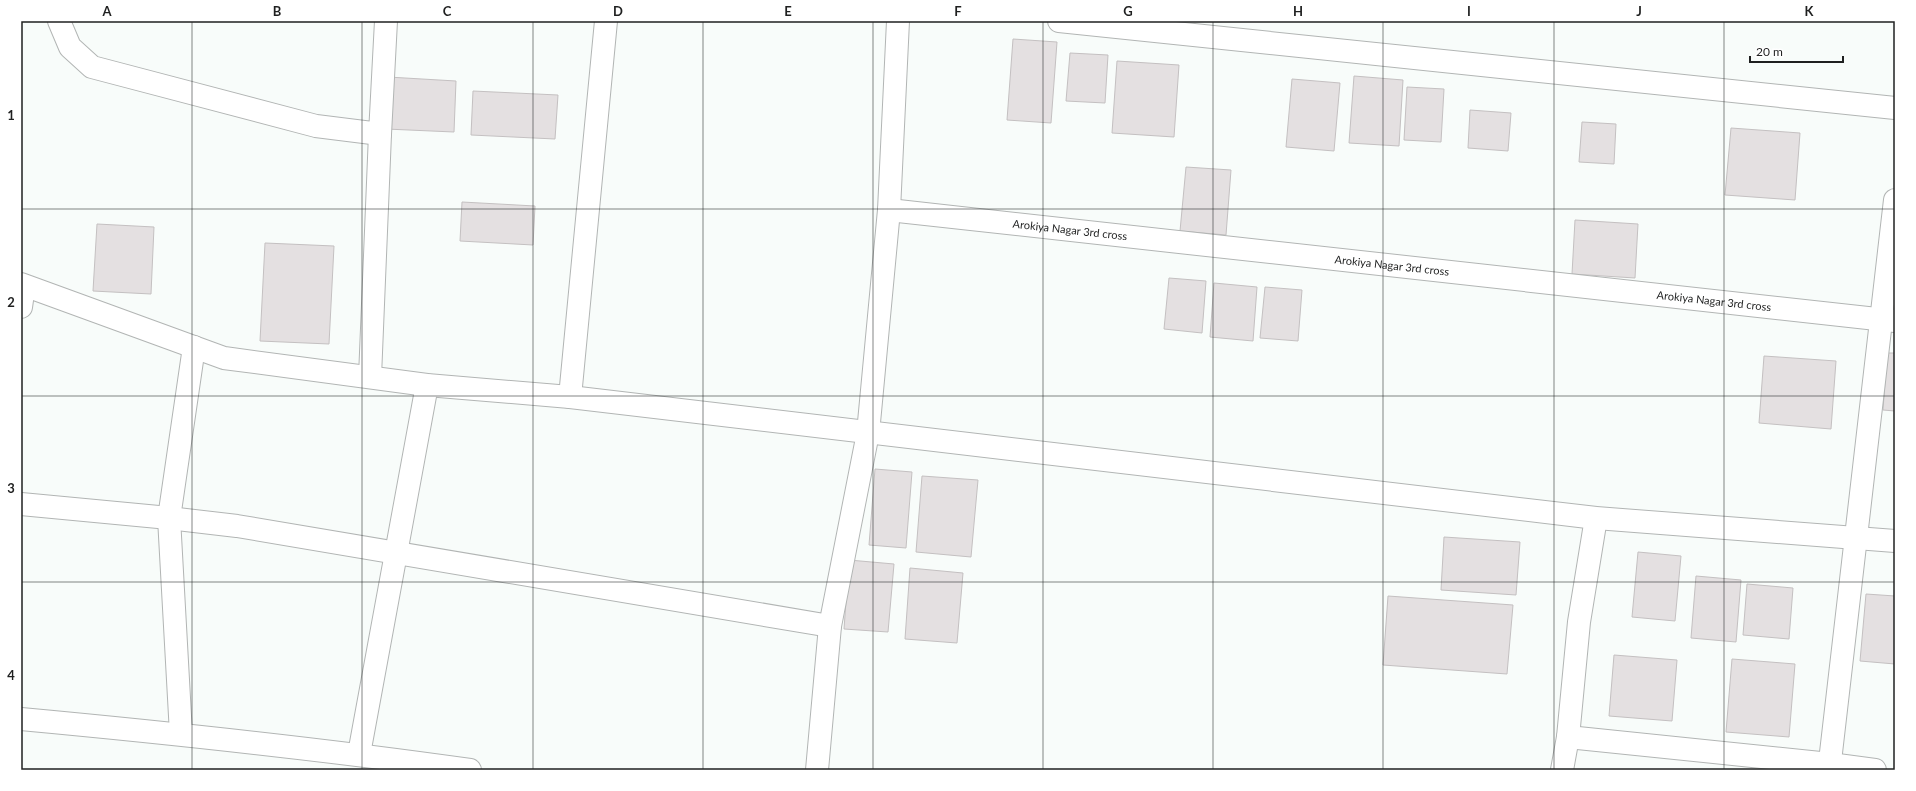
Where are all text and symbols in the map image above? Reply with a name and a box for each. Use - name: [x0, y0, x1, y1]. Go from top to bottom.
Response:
- text: A: [101, 3, 112, 19]
- text: B: [273, 3, 282, 19]
- text: C: [443, 3, 452, 19]
- text: D: [613, 3, 623, 19]
- text: E: [784, 3, 792, 19]
- text: F: [954, 3, 962, 19]
- text: G: [1123, 3, 1133, 19]
- text: H: [1293, 3, 1303, 19]
- text: I: [1467, 3, 1471, 19]
- text: J: [1636, 3, 1642, 19]
- text: K: [1805, 3, 1815, 19]
- scale bar: [1750, 38, 1843, 64]
- text: 20 m: [1756, 44, 1783, 59]
- text: 1: [7, 107, 15, 123]
- street label: Arokiya Nagar 3rd cross: [1012, 217, 1128, 242]
- street label: Arokiya Nagar 3rd cross: [1334, 252, 1450, 278]
- street label: Arokiya Nagar 3rd cross: [1656, 288, 1772, 313]
- text: 2: [7, 294, 15, 310]
- text: 3: [7, 480, 15, 496]
- text: 4: [7, 667, 15, 683]

